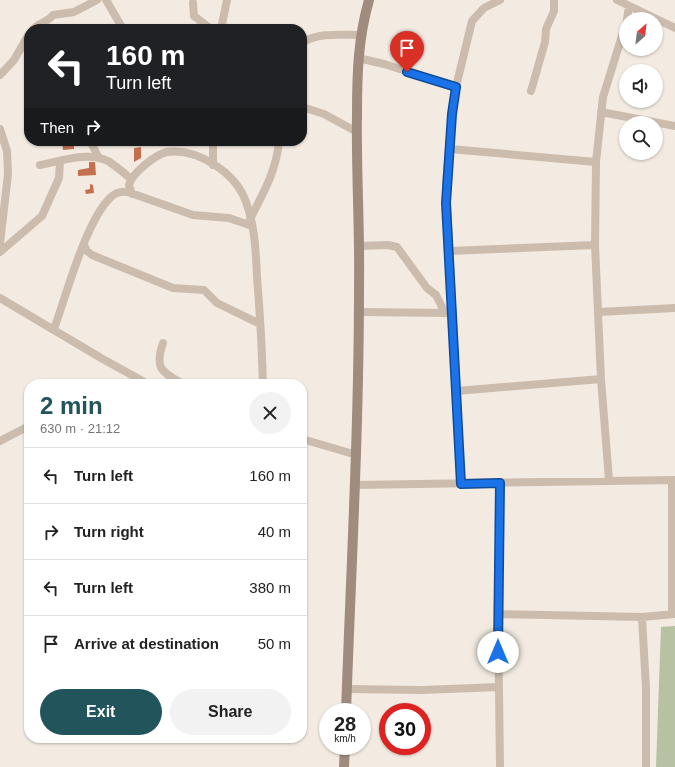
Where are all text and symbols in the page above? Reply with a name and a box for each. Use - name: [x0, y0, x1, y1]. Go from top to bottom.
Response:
- north arrow: [619, 12, 663, 56]
- map controls: [619, 12, 663, 160]
- pin: [390, 31, 424, 72]
- icon: arrive: [396, 37, 418, 59]
- icon: left: [40, 40, 92, 92]
- text: 160 m: [106, 40, 185, 71]
- button: sound: [619, 64, 663, 108]
- text: Turn left: [106, 73, 171, 93]
- icon: right: [82, 116, 104, 138]
- button: search: [619, 116, 663, 160]
- text: Then: [40, 119, 74, 136]
- text: 2 min: [40, 392, 103, 419]
- button: close: [249, 392, 291, 434]
- text: 630 m · 21:12: [40, 421, 120, 436]
- icon: left: [40, 465, 62, 487]
- text: Turn left: [74, 467, 133, 484]
- text: 160 m: [249, 467, 291, 484]
- icon: right: [40, 521, 62, 543]
- text: Turn right: [74, 523, 144, 540]
- text: 40 m: [258, 523, 291, 540]
- icon: left: [40, 577, 62, 599]
- text: Turn left: [74, 579, 133, 596]
- text: 380 m: [249, 579, 291, 596]
- position arrow: [477, 631, 519, 673]
- icon: arrive: [40, 633, 62, 655]
- text: Arrive at destination: [74, 635, 219, 652]
- text: 50 m: [258, 635, 291, 652]
- button: Exit: [40, 689, 162, 735]
- button: Share: [170, 689, 291, 735]
- speed limit sign: 30: [379, 703, 431, 755]
- text: 28: [334, 713, 356, 735]
- text: km/h: [334, 733, 356, 744]

